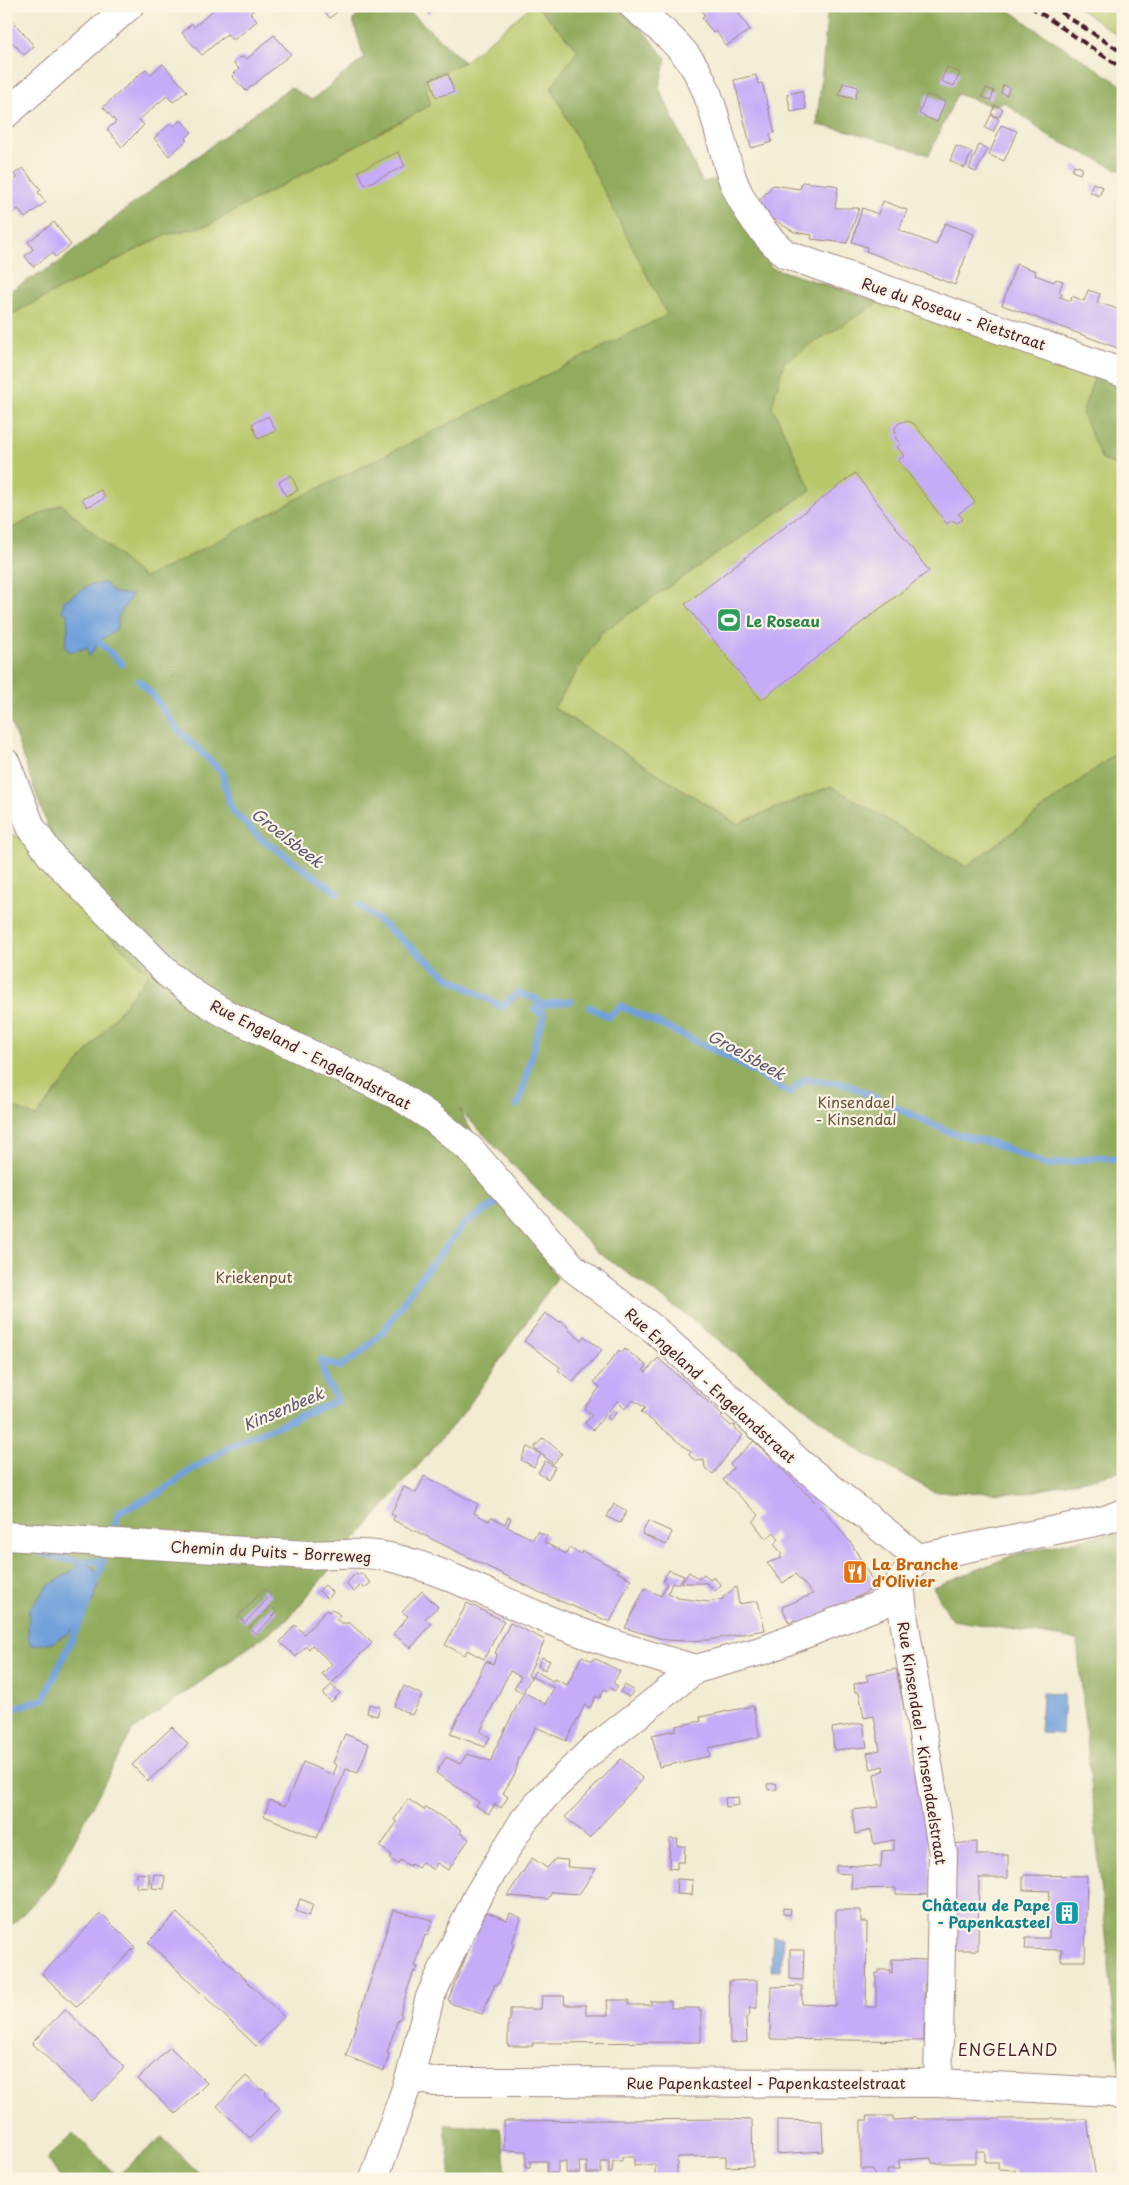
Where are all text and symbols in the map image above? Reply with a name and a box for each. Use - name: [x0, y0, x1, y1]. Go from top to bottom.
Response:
- street label: Rue du Roseau - Rietstraat: [859, 271, 1049, 355]
- sports icon: Le Roseau: [716, 607, 742, 633]
- place label: Le Roseau: [746, 609, 820, 632]
- water label: Groelsbeek: [247, 801, 330, 874]
- street label: Rue Engeland - Engelandstraat: [206, 993, 416, 1115]
- water label: Groelsbeek: [704, 1023, 791, 1086]
- park label: Kinsendael - Kinsendal: [815, 1090, 897, 1130]
- park label: Kriekenput: [215, 1265, 293, 1288]
- street label: Rue Engeland - Engelandstraat: [620, 1302, 802, 1468]
- water label: Kinsenbeek: [239, 1380, 328, 1436]
- street label: Chemin du Puits - Borreweg: [170, 1534, 372, 1568]
- place label: La Branche d'Olivier: [872, 1552, 959, 1592]
- restaurant icon: La Branche d'Olivier: [842, 1559, 868, 1585]
- street label: Rue Kinsendael - Kinsendaelstraat: [892, 1620, 954, 1866]
- place label: Château de Pape - Papenkasteel: [922, 1893, 1050, 1933]
- building icon: Château de Pape - Papenkasteel: [1054, 1900, 1080, 1926]
- district label: ENGELAND: [958, 2037, 1058, 2061]
- street label: Rue Papenkasteel - Papenkasteelstraat: [626, 2071, 906, 2094]

